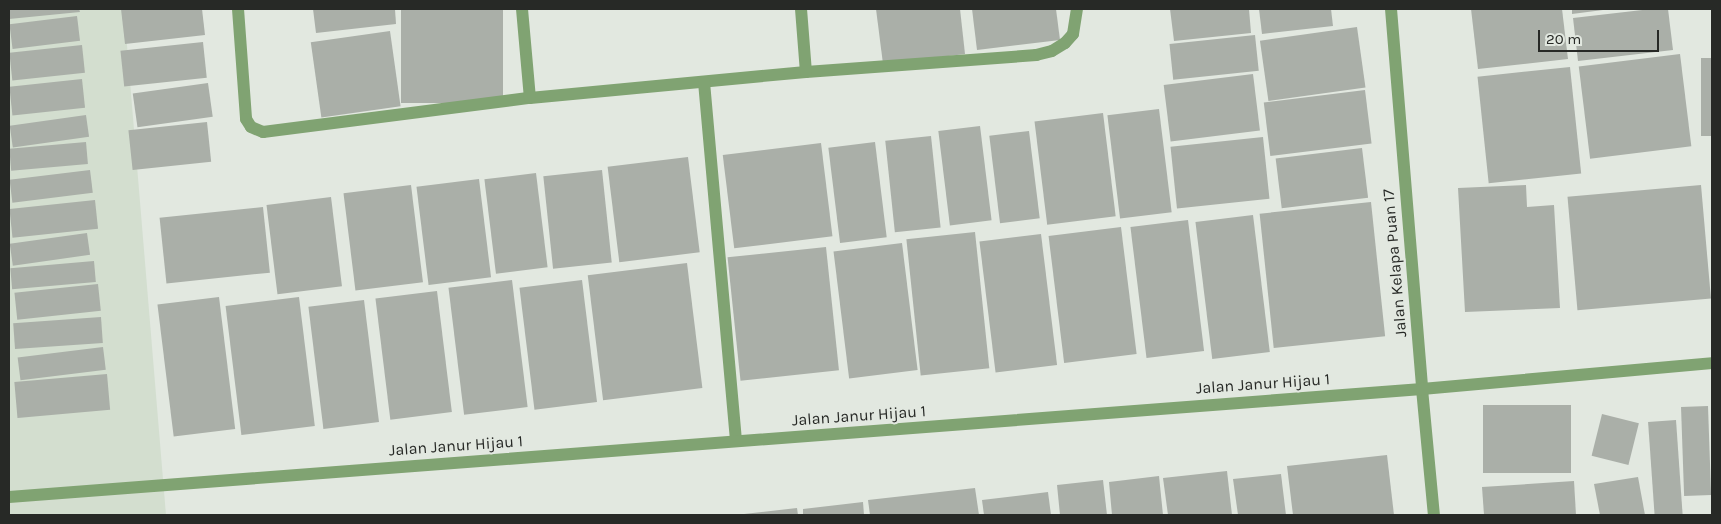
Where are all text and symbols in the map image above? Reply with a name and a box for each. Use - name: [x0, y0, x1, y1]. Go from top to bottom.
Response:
- scale bar: [1541, 20, 1662, 52]
- text: 20 m: [1546, 30, 1581, 48]
- street label: Jalan Kelapa Puan 17: [1379, 188, 1411, 338]
- street label: Jalan Janur Hijau 1: [1195, 370, 1331, 398]
- street label: Jalan Janur Hijau 1: [791, 402, 927, 430]
- street label: Jalan Janur Hijau 1: [388, 432, 524, 460]

